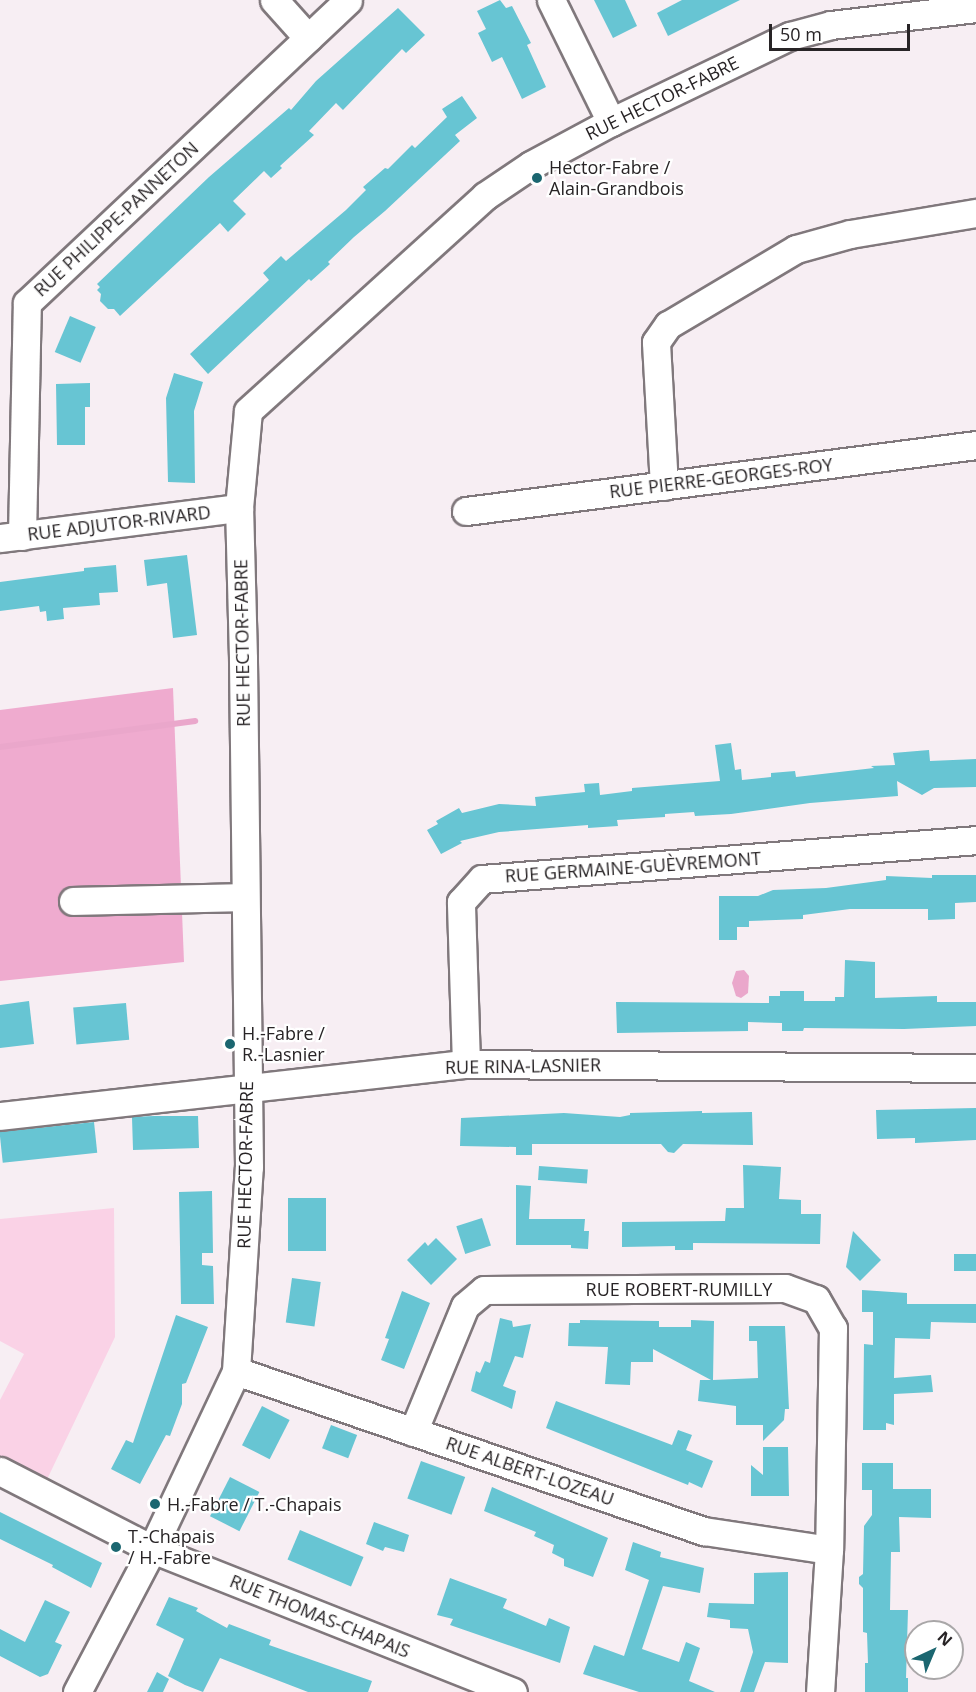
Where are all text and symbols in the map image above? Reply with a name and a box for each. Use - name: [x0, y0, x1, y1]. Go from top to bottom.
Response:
- scale bar: [772, 12, 913, 50]
- text: 50 m: [780, 22, 822, 46]
- street label: RUE HECTOR-FABRE: [582, 52, 742, 144]
- street label: RUE PHILIPPE-PANNETON: [29, 137, 203, 301]
- place label: Hector-Fabre / Alain-Grandbois: [549, 157, 684, 200]
- marker: Hector-Fabre / Alain-Grandbois: [530, 171, 544, 185]
- street label: RUE PIERRE-GEORGES-ROY: [608, 454, 834, 502]
- street label: RUE ADJUTOR-RIVARD: [26, 501, 212, 545]
- street label: RUE HECTOR-FABRE: [230, 559, 254, 727]
- street label: RUE GERMAINE-GUÈVREMONT: [504, 847, 762, 887]
- place label: H.-Fabre / R.-Lasnier: [242, 1023, 325, 1066]
- marker: H.-Fabre / R.-Lasnier: [223, 1037, 237, 1051]
- street label: RUE RINA-LASNIER: [445, 1054, 601, 1078]
- street label: RUE HECTOR-FABRE: [233, 1081, 257, 1249]
- street label: RUE ROBERT-RUMILLY: [586, 1278, 772, 1300]
- street label: RUE ALBERT-LOZEAU: [443, 1432, 617, 1510]
- place label: H.-Fabre / T.-Chapais: [167, 1493, 341, 1515]
- marker: H.-Fabre / T.-Chapais: [148, 1497, 162, 1511]
- place label: T.-Chapais / H.-Fabre: [128, 1526, 215, 1568]
- marker: T.-Chapais / H.-Fabre: [109, 1540, 123, 1554]
- street label: RUE THOMAS-CHAPAIS: [227, 1570, 413, 1662]
- north arrow: [904, 1620, 964, 1680]
- text: N: [933, 1626, 957, 1651]

